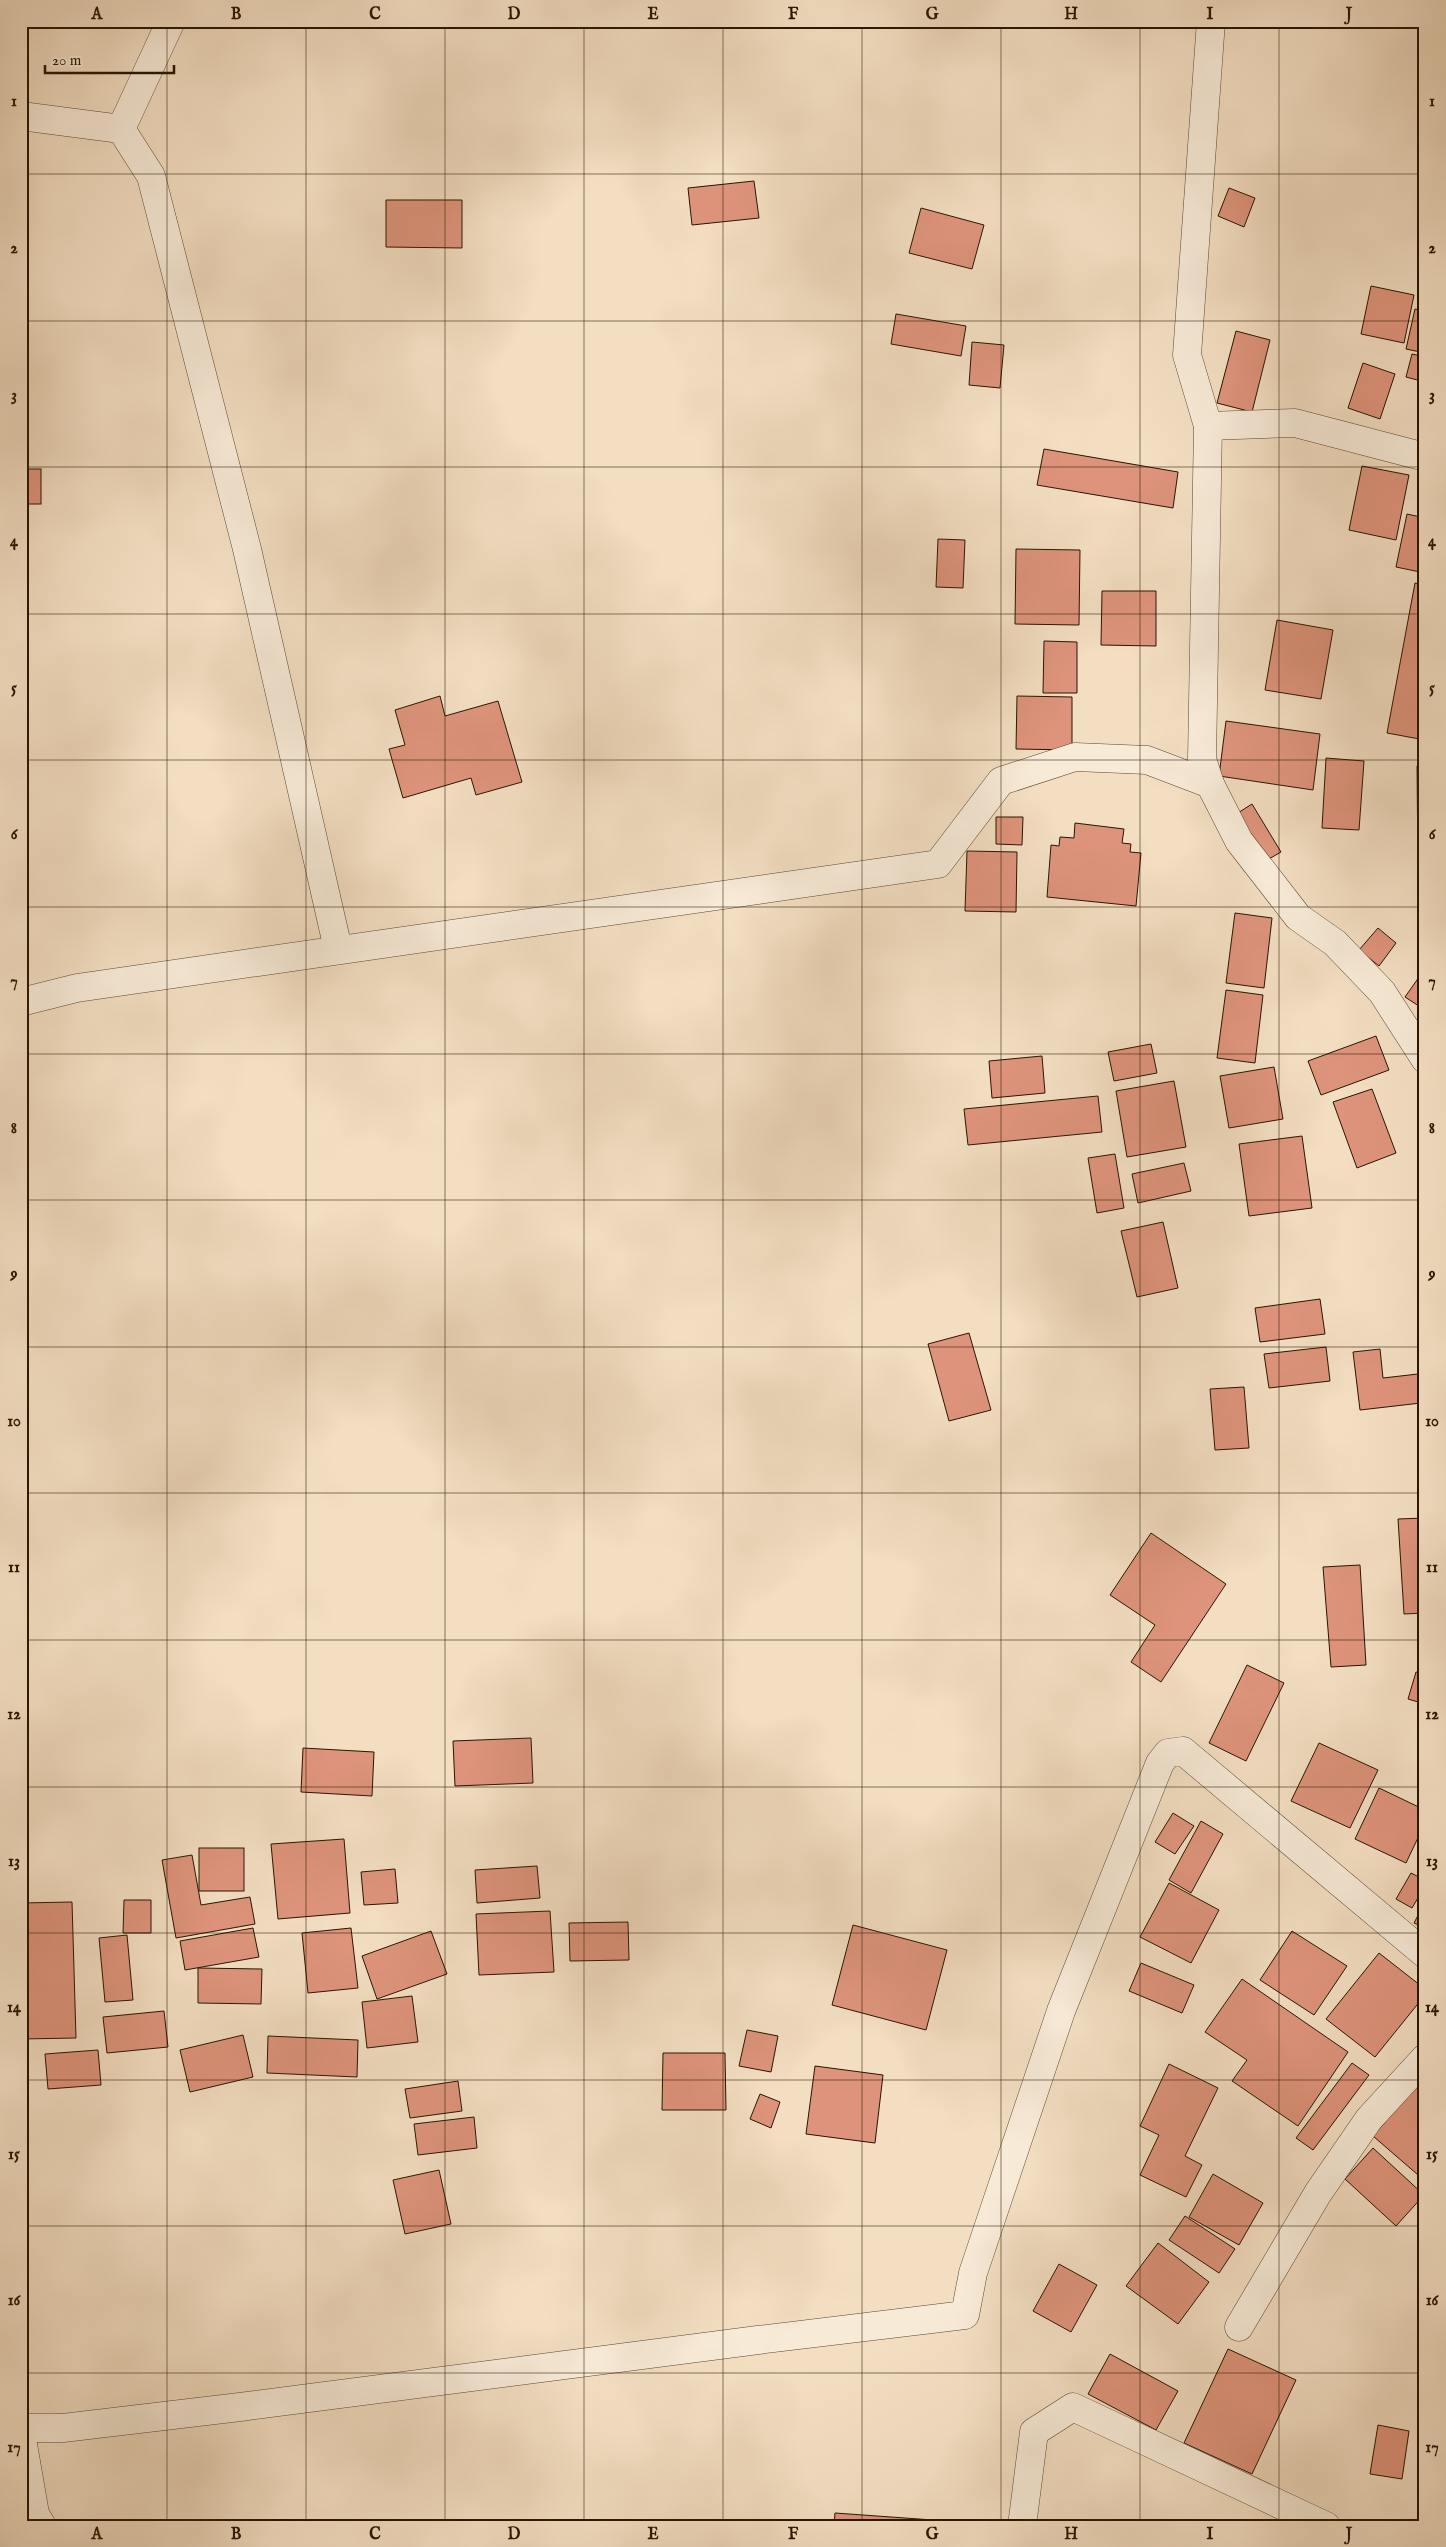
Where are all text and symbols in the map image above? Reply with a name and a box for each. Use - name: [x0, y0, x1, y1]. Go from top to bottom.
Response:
- text: A: [91, 5, 104, 25]
- text: B: [231, 5, 242, 25]
- text: C: [369, 5, 381, 25]
- text: D: [508, 5, 521, 25]
- text: E: [647, 5, 659, 25]
- text: F: [788, 5, 799, 25]
- text: G: [926, 5, 939, 25]
- text: H: [1064, 5, 1078, 25]
- text: I: [1207, 5, 1214, 25]
- text: J: [1344, 5, 1353, 25]
- scale bar: [45, 42, 174, 74]
- text: 20 m: [52, 51, 82, 70]
- text: 1: [11, 92, 17, 112]
- text: 1: [1429, 92, 1435, 112]
- text: 2: [10, 239, 18, 259]
- text: 2: [1428, 239, 1436, 259]
- text: 3: [11, 386, 17, 406]
- text: 3: [1429, 386, 1435, 406]
- text: 4: [10, 532, 19, 552]
- text: 4: [1428, 532, 1437, 552]
- text: 5: [11, 679, 17, 699]
- text: 5: [1429, 679, 1435, 699]
- text: 6: [11, 825, 19, 845]
- text: 6: [1429, 825, 1437, 845]
- text: 7: [10, 972, 18, 992]
- text: 7: [1428, 972, 1436, 992]
- text: 8: [11, 1119, 17, 1139]
- text: 8: [1429, 1119, 1435, 1139]
- text: 9: [10, 1265, 18, 1285]
- text: 9: [1428, 1265, 1436, 1285]
- text: 10: [7, 1412, 21, 1432]
- text: 10: [1425, 1412, 1439, 1432]
- text: 11: [8, 1558, 20, 1578]
- text: 11: [1426, 1558, 1438, 1578]
- text: 12: [7, 1705, 21, 1725]
- text: 12: [1425, 1705, 1439, 1725]
- text: 13: [8, 1852, 20, 1872]
- text: 13: [1426, 1852, 1438, 1872]
- text: 14: [7, 1998, 22, 2018]
- text: 14: [1425, 1998, 1440, 2018]
- text: 15: [8, 2145, 20, 2165]
- text: 15: [1426, 2145, 1438, 2165]
- text: 16: [8, 2291, 22, 2311]
- text: 16: [1426, 2291, 1440, 2311]
- text: 17: [7, 2438, 21, 2458]
- text: 17: [1425, 2438, 1439, 2458]
- text: A: [91, 2525, 104, 2545]
- text: B: [231, 2525, 242, 2545]
- text: C: [369, 2525, 381, 2545]
- text: D: [508, 2525, 521, 2545]
- text: E: [647, 2525, 659, 2545]
- text: F: [788, 2525, 799, 2545]
- text: G: [926, 2525, 939, 2545]
- text: H: [1064, 2525, 1078, 2545]
- text: I: [1207, 2525, 1214, 2545]
- text: J: [1344, 2525, 1353, 2545]

